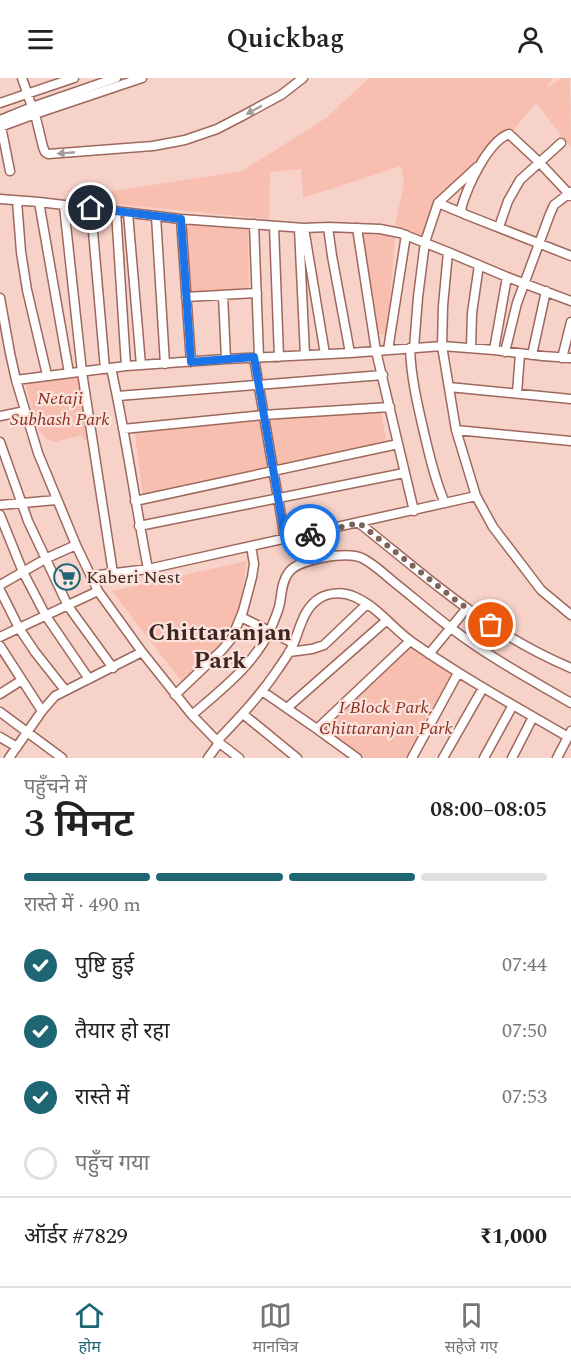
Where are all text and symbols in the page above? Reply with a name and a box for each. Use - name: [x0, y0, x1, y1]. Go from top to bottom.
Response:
- text: Quickbag: [227, 18, 344, 60]
- icon: menu: [24, 23, 57, 56]
- icon: person: [514, 23, 547, 56]
- one-way arrow: [245, 105, 262, 115]
- one-way arrow: [57, 148, 76, 158]
- pin: [65, 182, 116, 233]
- icon: home: [74, 191, 107, 224]
- park label: Netaji Subhash Park: [10, 385, 110, 433]
- courier: [280, 504, 340, 564]
- icon: bike: [294, 518, 327, 551]
- supermarket icon: Kaberi Nest: [52, 562, 82, 592]
- place label: Kaberi Nest: [86, 564, 181, 591]
- pin: [465, 599, 516, 650]
- icon: bag: [474, 608, 507, 641]
- district label: Chittaranjan Park: [148, 615, 292, 679]
- park label: I Block Park, Chittaranjan Park: [319, 694, 453, 742]
- text: पहुँचने में: [24, 772, 87, 802]
- text: 08:00–08:05: [430, 793, 547, 826]
- text: 3 मिनट: [24, 795, 134, 854]
- text: रास्ते में · 490 m: [24, 890, 141, 920]
- icon: check: [24, 949, 57, 982]
- text: पुष्टि हुई: [75, 949, 134, 982]
- text: 07:44: [502, 950, 547, 980]
- icon: check: [24, 1015, 57, 1048]
- text: तैयार हो रहा: [75, 1015, 170, 1048]
- text: 07:50: [502, 1016, 547, 1046]
- icon: check: [24, 1081, 57, 1114]
- text: रास्ते में: [75, 1081, 129, 1114]
- text: 07:53: [502, 1082, 547, 1112]
- text: पहुँच गया: [75, 1147, 150, 1180]
- text: ऑर्डर #7829: [24, 1220, 128, 1253]
- text: ₹1,000: [479, 1220, 547, 1253]
- tab: होम: [73, 1299, 106, 1359]
- tab: मानचित्र: [253, 1299, 298, 1359]
- tab: सहेजे गए: [445, 1299, 498, 1359]

